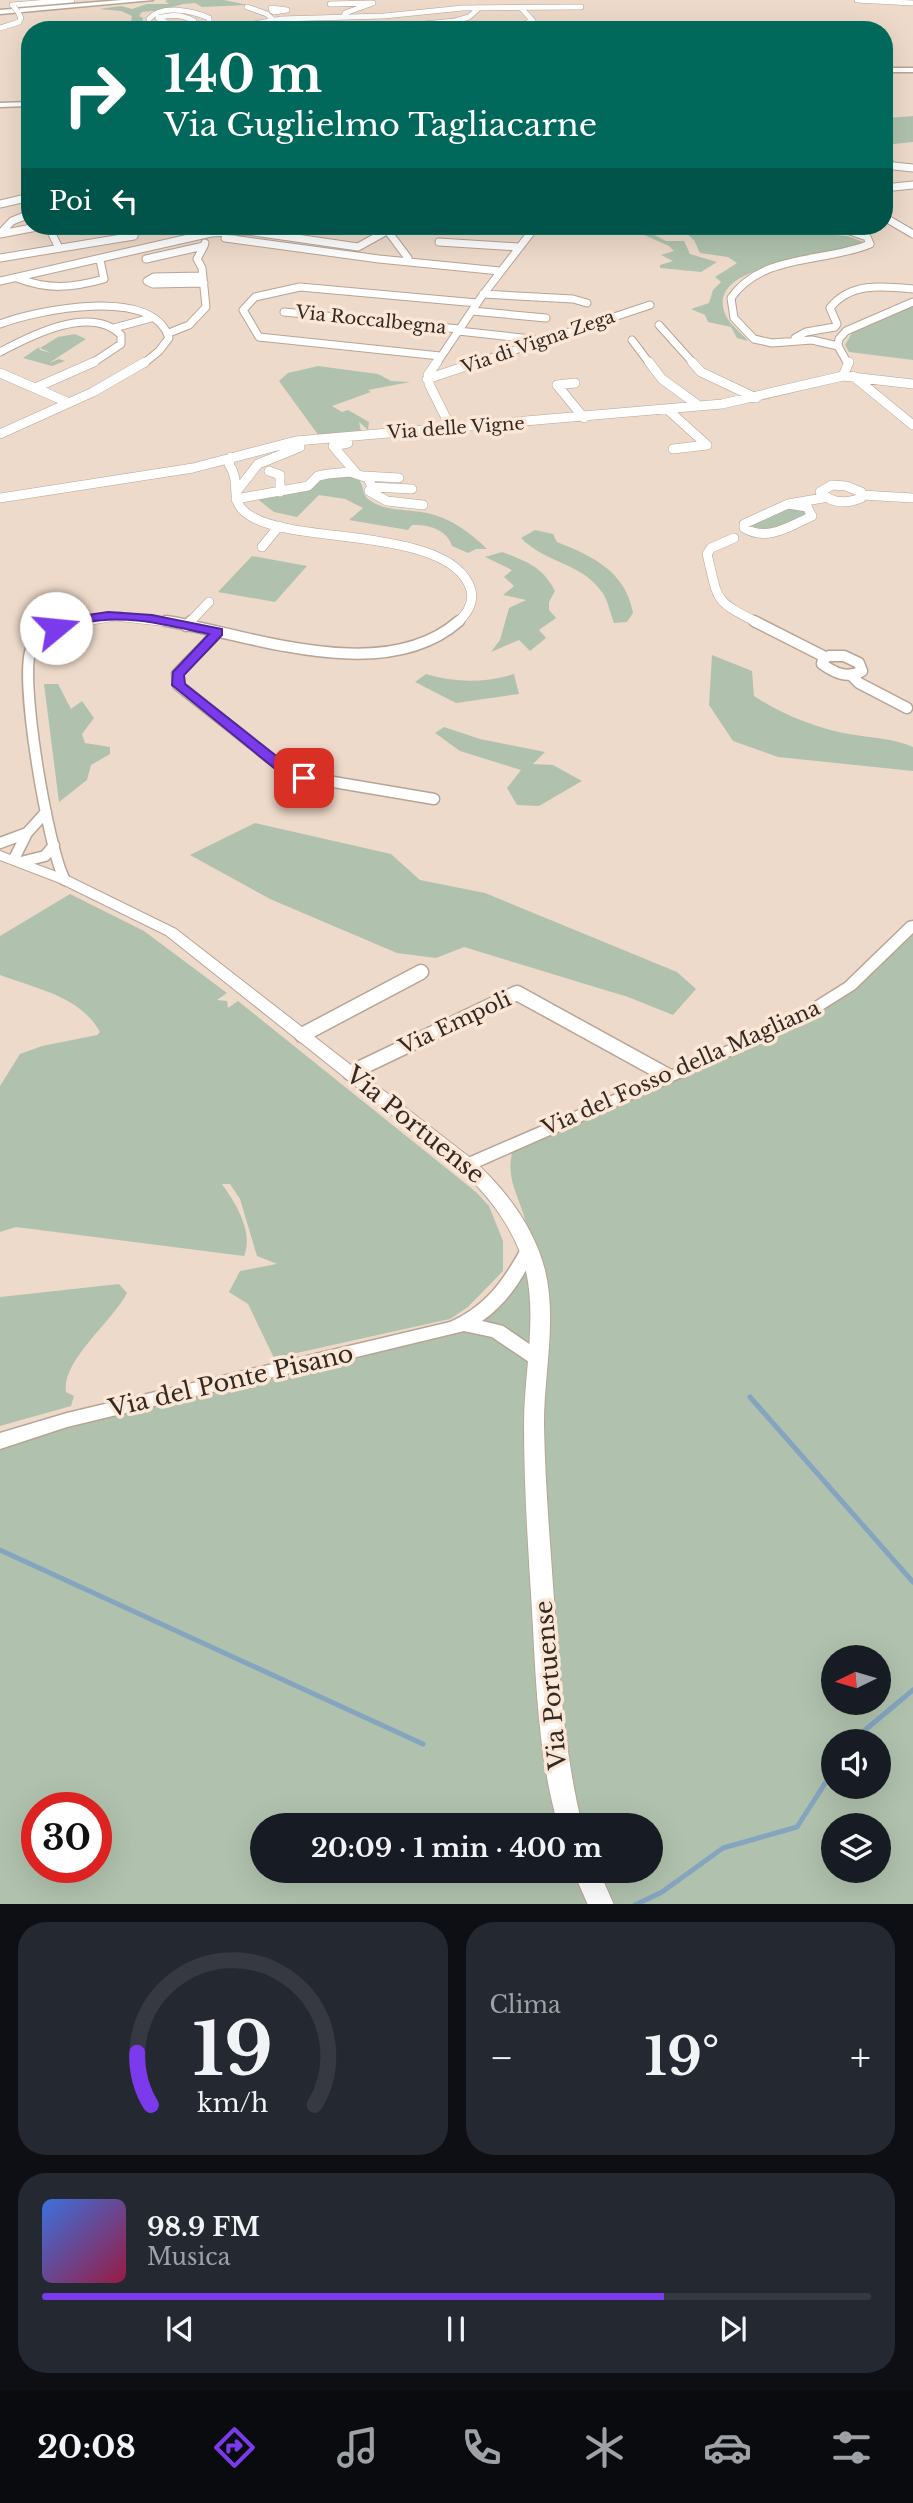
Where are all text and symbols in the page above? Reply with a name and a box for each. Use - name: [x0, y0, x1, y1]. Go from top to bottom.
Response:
- text: 140 m: [164, 44, 322, 105]
- icon: right: [49, 49, 140, 140]
- text: Via Guglielmo Tagliacarne: [164, 105, 597, 145]
- icon: left: [106, 182, 144, 220]
- text: Poi: [49, 185, 92, 217]
- street label: Via Roccalbegna: [294, 301, 447, 339]
- street label: Via di Vigna Zega: [457, 305, 618, 379]
- street label: Via delle Vigne: [386, 412, 525, 444]
- position arrow: [19, 591, 93, 665]
- pin: [274, 748, 334, 808]
- icon: arrive: [285, 759, 323, 797]
- street label: Via Empoli: [394, 986, 515, 1061]
- street label: Via del Fosso della Magliana: [537, 995, 824, 1142]
- street label: Via Portuense: [339, 1059, 490, 1189]
- street label: Via del Ponte Pisano: [105, 1338, 356, 1423]
- street label: Via Portuense: [529, 1599, 572, 1772]
- north arrow: [821, 1645, 891, 1715]
- map controls: [821, 1645, 891, 1883]
- button: sound: [821, 1729, 891, 1799]
- speed limit sign: 30: [21, 1792, 112, 1883]
- button: layers: [821, 1813, 891, 1883]
- text: 20:09 · 1 min · 400 m: [311, 1832, 602, 1864]
- text: Clima: [490, 1991, 561, 2019]
- text: 19: [192, 2004, 273, 2095]
- text: 19°: [644, 2025, 719, 2089]
- text: −: [490, 2034, 514, 2081]
- text: +: [850, 2034, 871, 2081]
- text: km/h: [197, 2087, 268, 2118]
- text: 98.9 FM: [147, 2211, 260, 2243]
- text: Musica: [147, 2243, 230, 2271]
- icon: previous: [161, 2310, 199, 2348]
- icon: pause: [437, 2310, 475, 2348]
- icon: next: [714, 2310, 752, 2348]
- icon: directions: [210, 2423, 259, 2472]
- icon: music: [333, 2423, 382, 2472]
- icon: phone: [457, 2423, 506, 2472]
- icon: climate: [580, 2423, 629, 2472]
- icon: car: [703, 2423, 752, 2472]
- icon: filters: [827, 2423, 876, 2472]
- text: 20:08: [37, 2427, 136, 2467]

